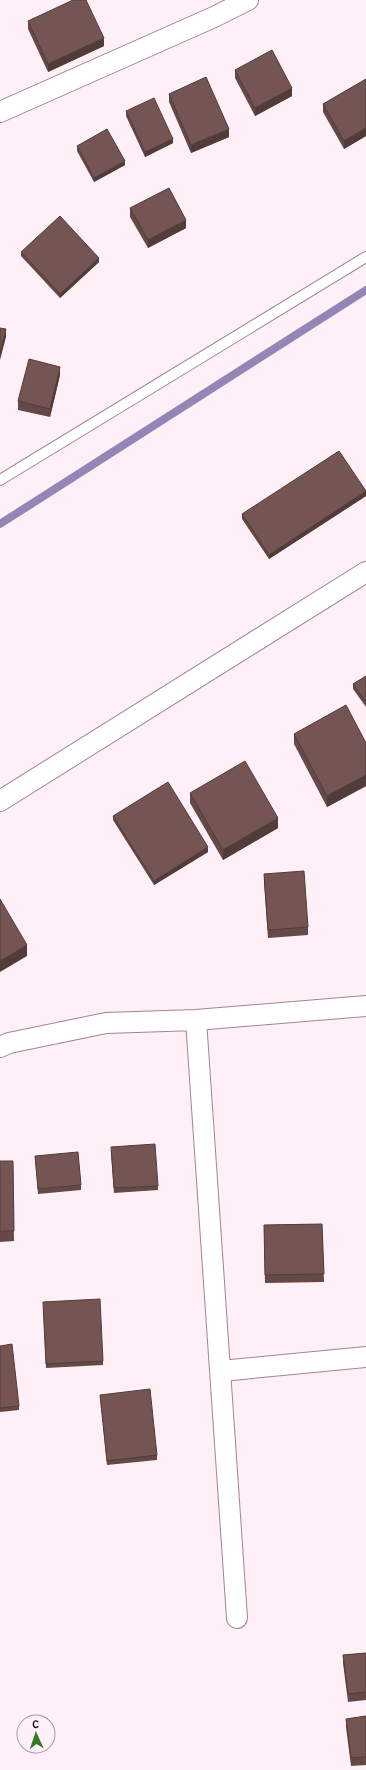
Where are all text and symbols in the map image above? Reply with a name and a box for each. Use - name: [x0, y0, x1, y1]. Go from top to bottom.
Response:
- north arrow: [16, 1714, 56, 1754]
- text: С: [32, 1718, 39, 1732]

